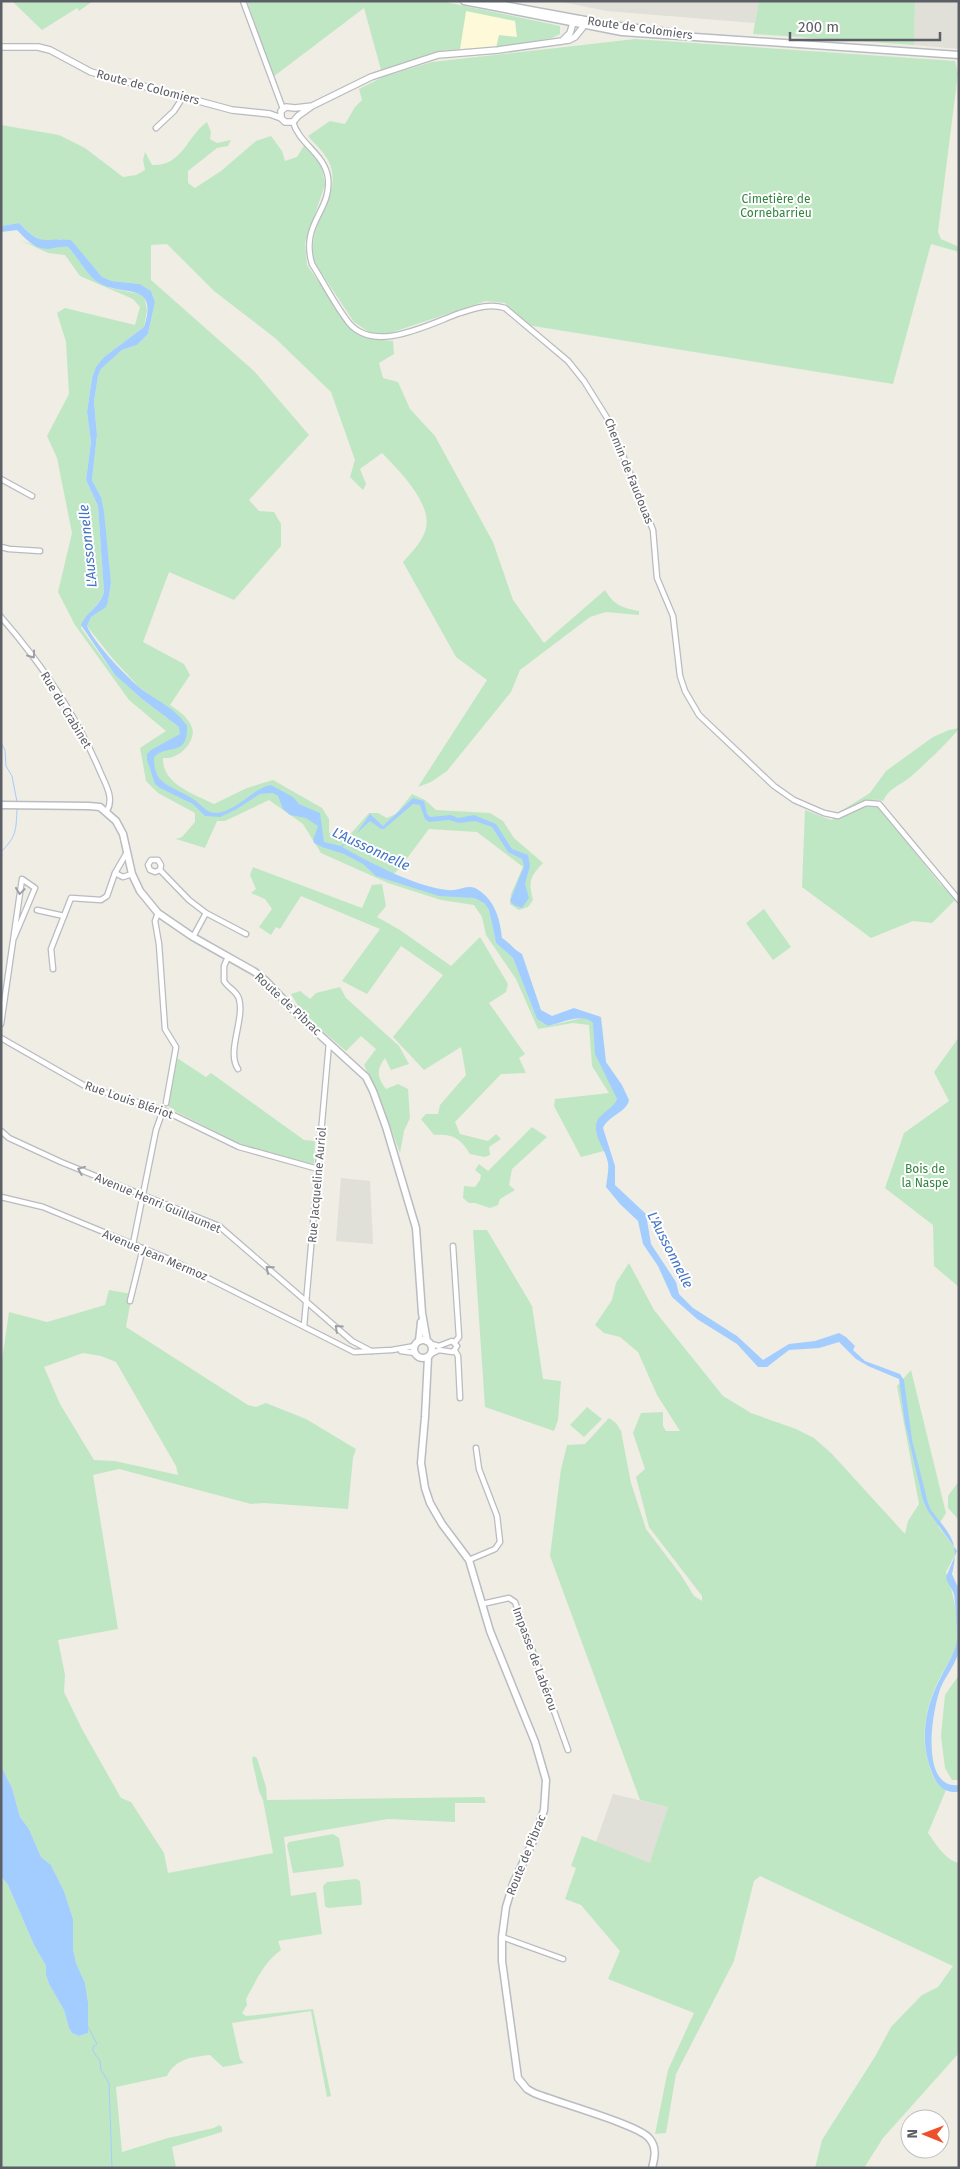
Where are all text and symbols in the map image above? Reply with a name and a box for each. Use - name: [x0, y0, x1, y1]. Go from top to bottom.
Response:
- scale bar: [790, 10, 940, 42]
- street label: Route de Colomiers: [587, 14, 694, 42]
- text: 200 m: [798, 18, 839, 36]
- street label: Route de Colomiers: [95, 67, 201, 108]
- park label: Cimetière de Cornebarrieu: [740, 192, 812, 220]
- street label: Chemin de Faudouas: [601, 416, 657, 526]
- water label: L'Aussonnelle: [75, 504, 101, 588]
- one-way arrow: [26, 649, 35, 659]
- street label: Rue du Crabinet: [38, 669, 95, 751]
- water label: L'Aussonnelle: [330, 824, 412, 874]
- one-way arrow: [15, 887, 26, 895]
- street label: Route de Pibrac: [252, 970, 324, 1039]
- street label: Rue Louis Blériot: [83, 1078, 176, 1122]
- street label: Rue Jacqueline Auriol: [305, 1126, 329, 1244]
- park label: Bois de la Naspe: [901, 1162, 949, 1190]
- one-way arrow: [77, 1166, 86, 1176]
- street label: Avenue Henri Guillaumet: [93, 1170, 224, 1236]
- water label: L'Aussonnelle: [643, 1209, 697, 1291]
- street label: Avenue Jean Mermoz: [100, 1227, 210, 1283]
- one-way arrow: [266, 1266, 275, 1275]
- one-way arrow: [334, 1325, 343, 1334]
- street label: Impasse de Labérou: [510, 1605, 560, 1713]
- street label: Route de Pibrac: [503, 1812, 549, 1897]
- north arrow: [900, 2109, 950, 2159]
- text: N: [904, 2129, 921, 2139]

